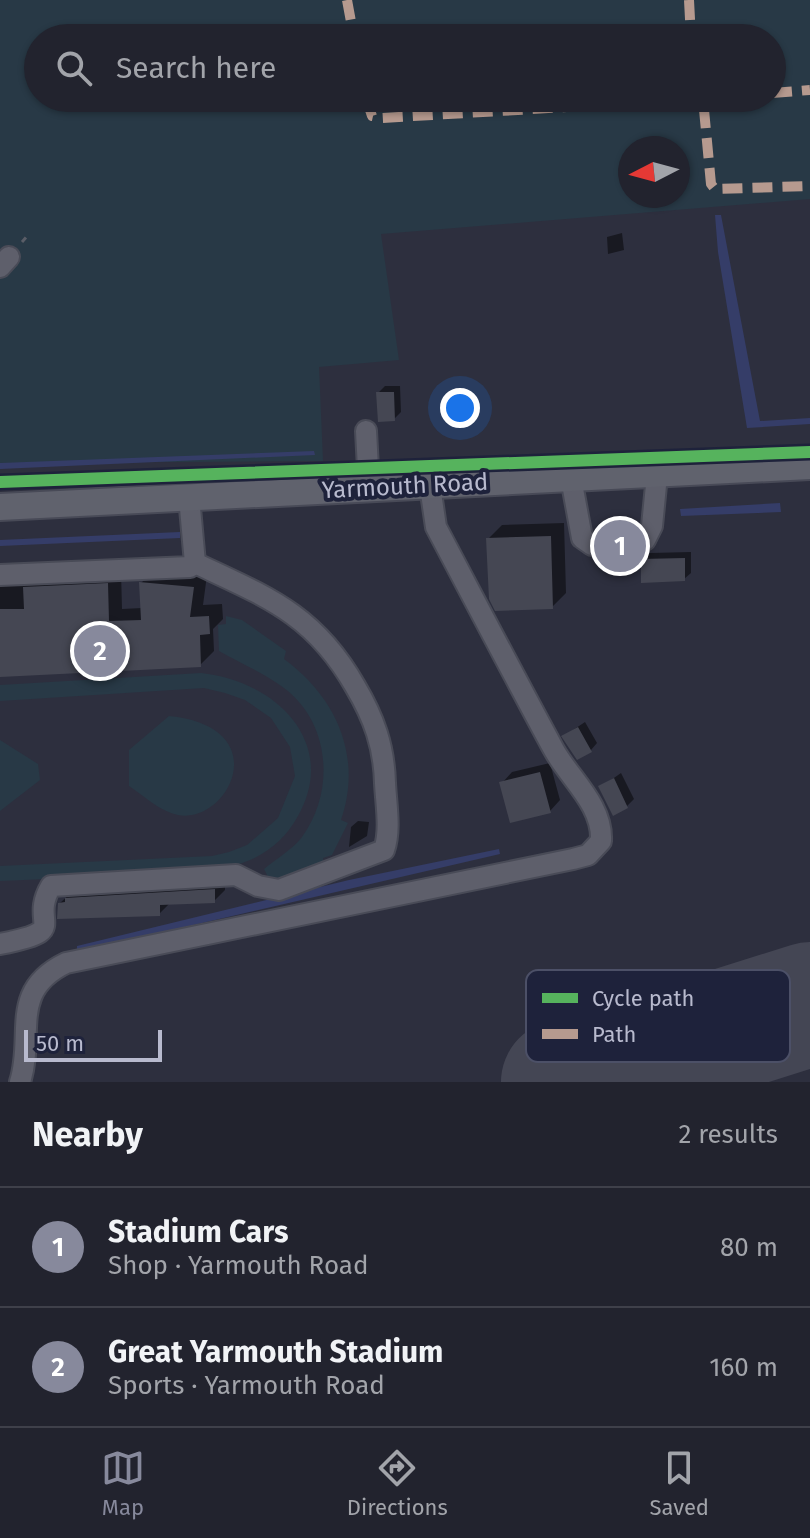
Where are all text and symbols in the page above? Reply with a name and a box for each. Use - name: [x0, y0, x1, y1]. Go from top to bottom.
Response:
- search box: [24, 24, 786, 112]
- icon: search: [52, 46, 96, 90]
- text: Search here: [116, 50, 276, 86]
- north arrow: [618, 136, 690, 208]
- your location: [440, 388, 480, 428]
- street label: Yarmouth Road: [321, 468, 489, 504]
- pin: 1: [594, 516, 646, 576]
- pin: 2: [74, 621, 126, 681]
- legend: [526, 970, 790, 1062]
- text: Cycle path: [592, 985, 694, 1012]
- text: Path: [592, 1021, 636, 1048]
- scale bar: [24, 1026, 162, 1062]
- text: 50 m: [36, 1030, 84, 1057]
- text: Nearby: [32, 1114, 143, 1155]
- text: 2 results: [678, 1119, 778, 1150]
- text: Stadium Cars: [108, 1214, 288, 1250]
- text: 1: [52, 1232, 64, 1263]
- text: 80 m: [720, 1232, 778, 1263]
- text: Shop · Yarmouth Road: [108, 1250, 369, 1281]
- text: Great Yarmouth Stadium: [108, 1334, 443, 1370]
- text: 2: [51, 1352, 65, 1383]
- text: 160 m: [709, 1352, 778, 1383]
- text: Sports · Yarmouth Road: [108, 1370, 385, 1401]
- tab: Map: [101, 1446, 145, 1521]
- tab: Directions: [347, 1446, 448, 1521]
- tab: Saved: [650, 1446, 709, 1521]

